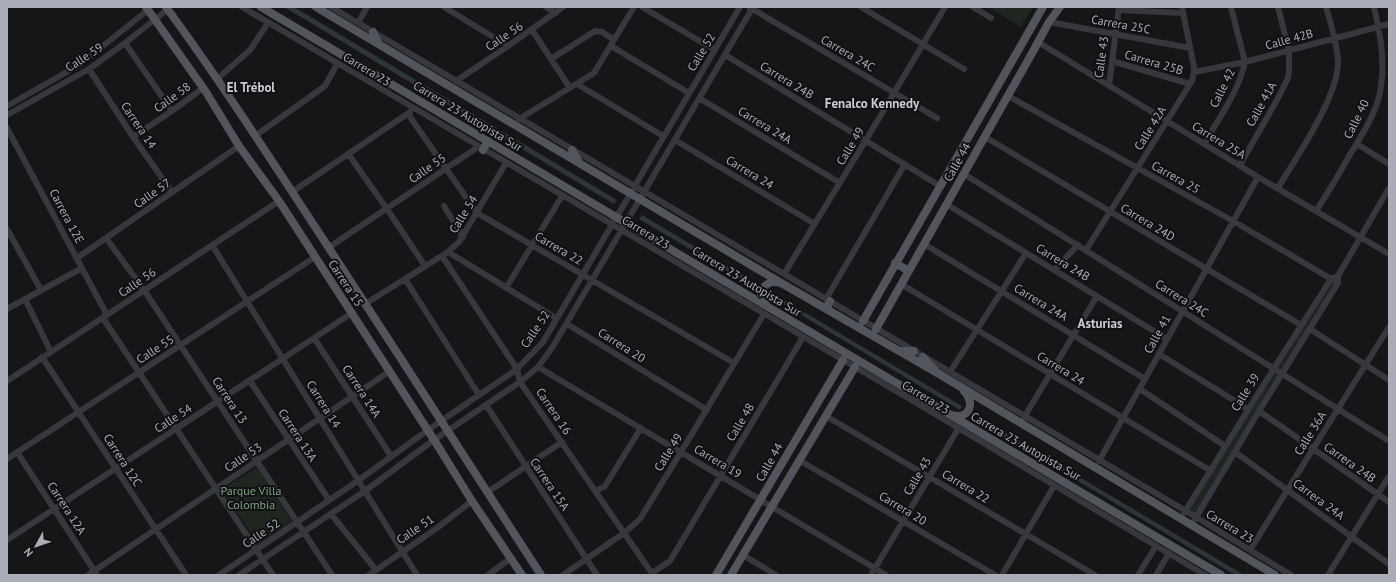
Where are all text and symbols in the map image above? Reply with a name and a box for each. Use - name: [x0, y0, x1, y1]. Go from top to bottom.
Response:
- street label: Carrera 25C: [1090, 11, 1152, 37]
- street label: Calle 56: [482, 18, 526, 54]
- street label: Calle 42B: [1263, 25, 1315, 53]
- street label: Calle 52: [684, 30, 718, 74]
- street label: Carrera 24C: [818, 31, 878, 75]
- street label: Calle 43: [1091, 35, 1111, 79]
- street label: Calle 59: [62, 39, 106, 75]
- street label: Carrera 25B: [1123, 46, 1185, 78]
- street label: Carrera 23: [340, 49, 394, 89]
- street label: Carrera 24B: [757, 58, 817, 102]
- street label: Calle 42: [1206, 66, 1238, 110]
- street label: Carrera 23 Autopista Sur: [411, 77, 525, 155]
- street label: Calle 58: [151, 79, 193, 115]
- district label: El Trébol: [227, 79, 275, 96]
- street label: Calle 41A: [1243, 79, 1279, 129]
- district label: Fenalco Kennedy: [825, 95, 920, 112]
- street label: Calle 40: [1340, 96, 1372, 141]
- street label: Carrera 14: [118, 99, 160, 152]
- street label: Carrera 24A: [735, 103, 795, 147]
- street label: Calle 42A: [1131, 103, 1169, 153]
- street label: Carrera 25A: [1189, 118, 1249, 162]
- street label: Calle 49: [833, 124, 867, 168]
- street label: Calle 44: [940, 140, 974, 184]
- street label: Calle 55: [405, 150, 449, 186]
- street label: Carrera 24: [723, 152, 777, 192]
- street label: Carrera 25: [1149, 158, 1203, 196]
- street label: Calle 57: [130, 175, 174, 211]
- street label: Carrera 12E: [46, 186, 88, 246]
- street label: Calle 54: [446, 192, 481, 236]
- street label: Carrera 24D: [1118, 200, 1178, 244]
- street label: Carrera 23: [619, 212, 673, 252]
- street label: Carrera 22: [532, 228, 586, 268]
- street label: Carrera 24B: [1033, 240, 1093, 284]
- street label: Carrera 23 Autopista Sur: [690, 242, 804, 320]
- street label: Carrera 15: [325, 257, 367, 309]
- street label: Calle 56: [115, 264, 159, 300]
- street label: Carrera 24C: [1153, 276, 1212, 320]
- street label: Carrera 24A: [1011, 280, 1071, 324]
- street label: Calle 52: [517, 307, 553, 351]
- street label: Calle 41: [1140, 312, 1174, 356]
- district label: Asturias: [1078, 315, 1123, 332]
- street label: Carrera 20: [595, 325, 649, 366]
- street label: Calle 55: [133, 331, 177, 367]
- street label: Carrera 24: [1034, 348, 1088, 388]
- street label: Carrera 14A: [339, 362, 385, 420]
- street label: Calle 39: [1228, 370, 1262, 414]
- street label: Carrera 13: [209, 374, 251, 426]
- street label: Carrera 14: [304, 377, 345, 431]
- street label: Carrera 23: [899, 377, 953, 417]
- street label: Carrera 16: [533, 385, 575, 437]
- street label: Calle 54: [151, 400, 195, 436]
- street label: Calle 48: [723, 400, 757, 444]
- street label: Carrera 13A: [275, 406, 321, 464]
- street label: Carrera 23 Autopista Sur: [968, 408, 1084, 484]
- street label: Calle 36A: [1291, 408, 1329, 458]
- street label: Calle 49: [651, 430, 685, 474]
- street label: Carrera 12C: [100, 431, 146, 489]
- street label: Calle 53: [221, 439, 265, 475]
- street label: Carrera 24B: [1321, 439, 1379, 485]
- street label: Calle 44: [752, 440, 786, 484]
- street label: Carrera 19: [691, 441, 745, 481]
- street label: Calle 43: [900, 454, 934, 498]
- street label: Carrera 15A: [527, 455, 573, 513]
- street label: Carrera 22: [939, 466, 993, 506]
- street label: Carrera 24A: [1290, 475, 1348, 523]
- street label: Carrera 12A: [44, 479, 90, 537]
- park label: Parque Villa Colombia: [220, 483, 282, 512]
- street label: Carrera 20: [876, 488, 930, 528]
- street label: Carrera 23: [1203, 506, 1257, 546]
- street label: Calle 51: [393, 511, 437, 547]
- street label: Calle 52: [239, 515, 283, 551]
- north arrow: [16, 526, 56, 566]
- text: N: [21, 545, 36, 560]

